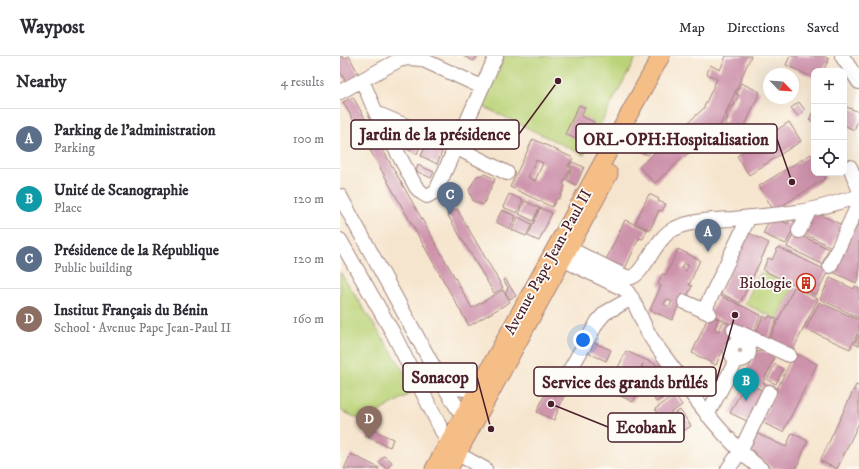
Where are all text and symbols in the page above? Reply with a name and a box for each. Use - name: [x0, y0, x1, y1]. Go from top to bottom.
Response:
- text: Waypost: [20, 16, 84, 39]
- text: Map: [679, 19, 705, 37]
- text: Directions: [727, 19, 785, 37]
- text: Saved: [807, 19, 839, 37]
- north arrow: [763, 68, 799, 104]
- map controls: [811, 68, 847, 176]
- button: +: [811, 68, 847, 104]
- text: Nearby: [16, 71, 66, 93]
- text: 4 results: [281, 74, 324, 90]
- button: −: [811, 104, 847, 140]
- callout: Jardin de la présidence: [351, 120, 519, 149]
- text: Parking de l'administration: [54, 121, 216, 140]
- text: Jardin de la présidence: [357, 124, 511, 146]
- callout: ORL-OPH:Hospitalisation: [576, 124, 777, 153]
- text: ORL-OPH:Hospitalisation: [583, 129, 769, 151]
- text: A: [25, 131, 33, 147]
- text: 100 m: [293, 131, 324, 147]
- text: Parking: [54, 140, 95, 156]
- button: locate: [811, 140, 847, 176]
- text: Unité de Scanographie: [54, 181, 189, 200]
- pin: C: [437, 182, 463, 215]
- street label: Avenue Pape Jean-Paul II: [500, 185, 597, 338]
- text: B: [25, 191, 33, 207]
- text: 120 m: [293, 191, 324, 207]
- text: Place: [54, 200, 82, 216]
- pin: A: [695, 219, 721, 252]
- text: Présidence de la République: [54, 241, 219, 260]
- text: C: [25, 251, 33, 267]
- text: 120 m: [293, 251, 324, 267]
- text: Public building: [54, 260, 132, 276]
- building icon: Biologie: [795, 272, 817, 294]
- place label: Biologie: [739, 273, 792, 293]
- text: Institut Français du Bénin: [54, 301, 208, 320]
- text: D: [24, 311, 34, 327]
- text: 160 m: [293, 311, 324, 327]
- text: School · Avenue Pape Jean-Paul II: [54, 320, 231, 336]
- your location: [573, 330, 593, 350]
- callout: Sonacop: [403, 363, 477, 392]
- text: Sonacop: [411, 367, 469, 389]
- callout: Service des grands brûlés: [534, 367, 716, 396]
- pin: B: [733, 368, 759, 401]
- text: Service des grands brûlés: [542, 372, 708, 394]
- pin: D: [356, 406, 382, 439]
- callout: Ecobank: [608, 413, 684, 442]
- text: Ecobank: [616, 417, 677, 439]

